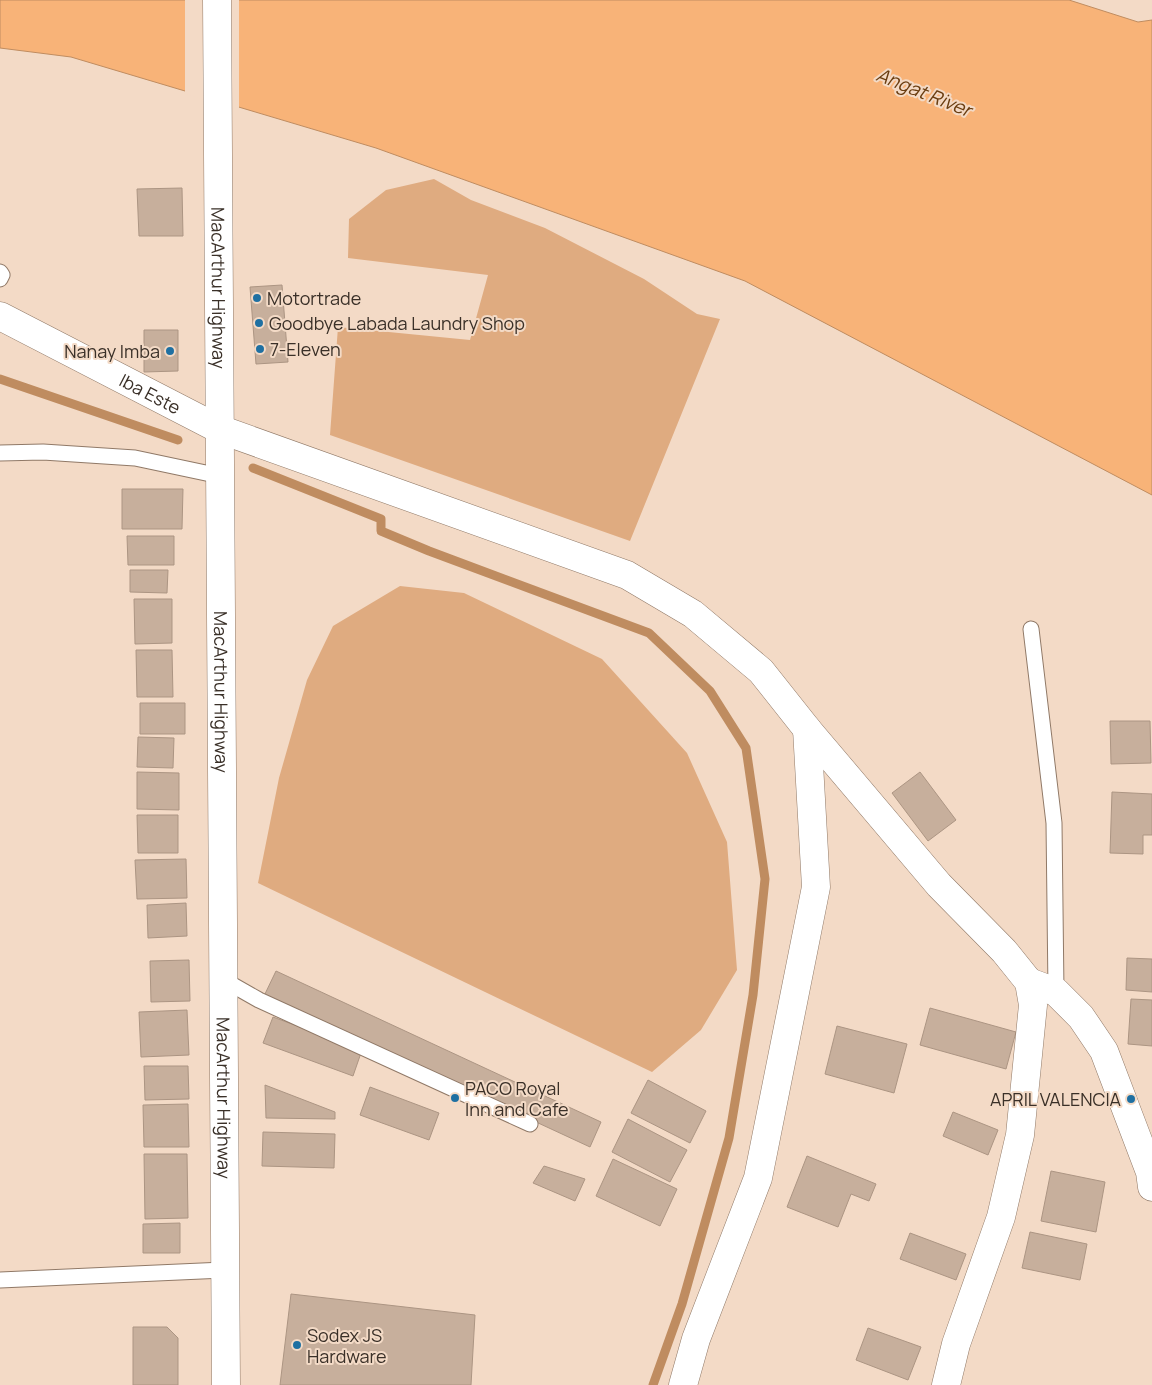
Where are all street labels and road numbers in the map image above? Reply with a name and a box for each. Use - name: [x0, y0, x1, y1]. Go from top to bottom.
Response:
- street label: MacArthur Highway: [206, 207, 231, 370]
- street label: Iba Este: [116, 368, 185, 419]
- street label: MacArthur Highway: [209, 611, 234, 774]
- street label: MacArthur Highway: [212, 1017, 237, 1179]

